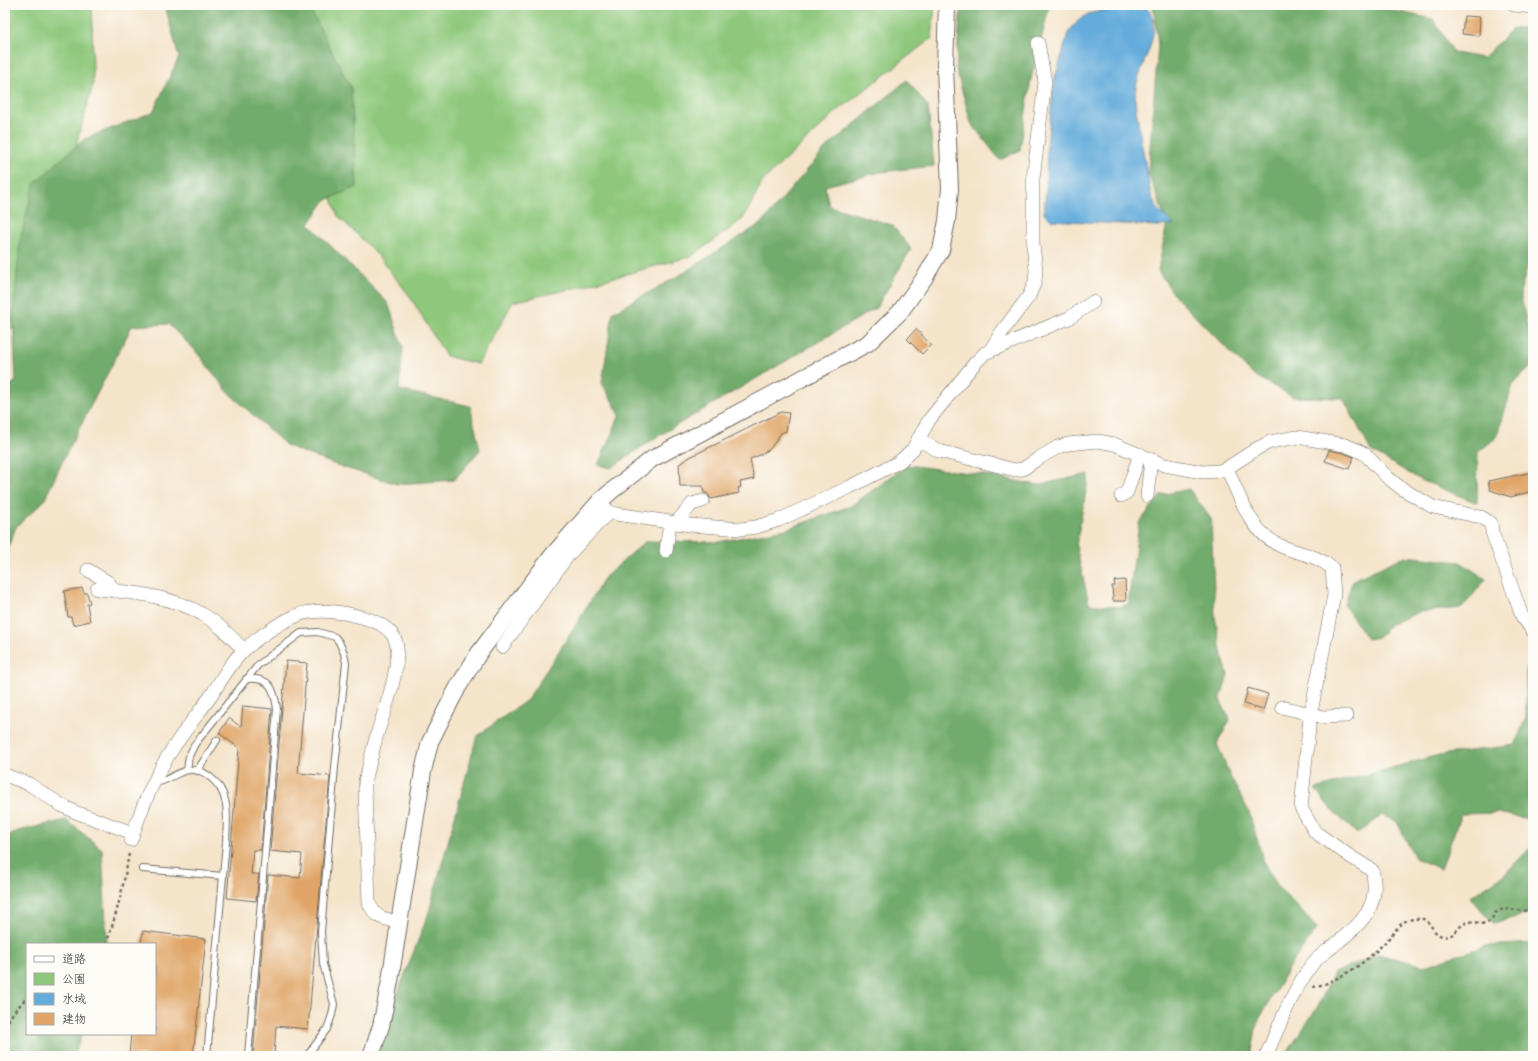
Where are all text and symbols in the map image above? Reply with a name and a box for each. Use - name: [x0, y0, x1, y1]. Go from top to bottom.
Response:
- legend: [26, 943, 156, 1035]
- text: 道路: [62, 951, 86, 967]
- text: 公園: [62, 971, 86, 987]
- text: 水域: [62, 991, 86, 1007]
- text: 建物: [62, 1011, 86, 1027]

